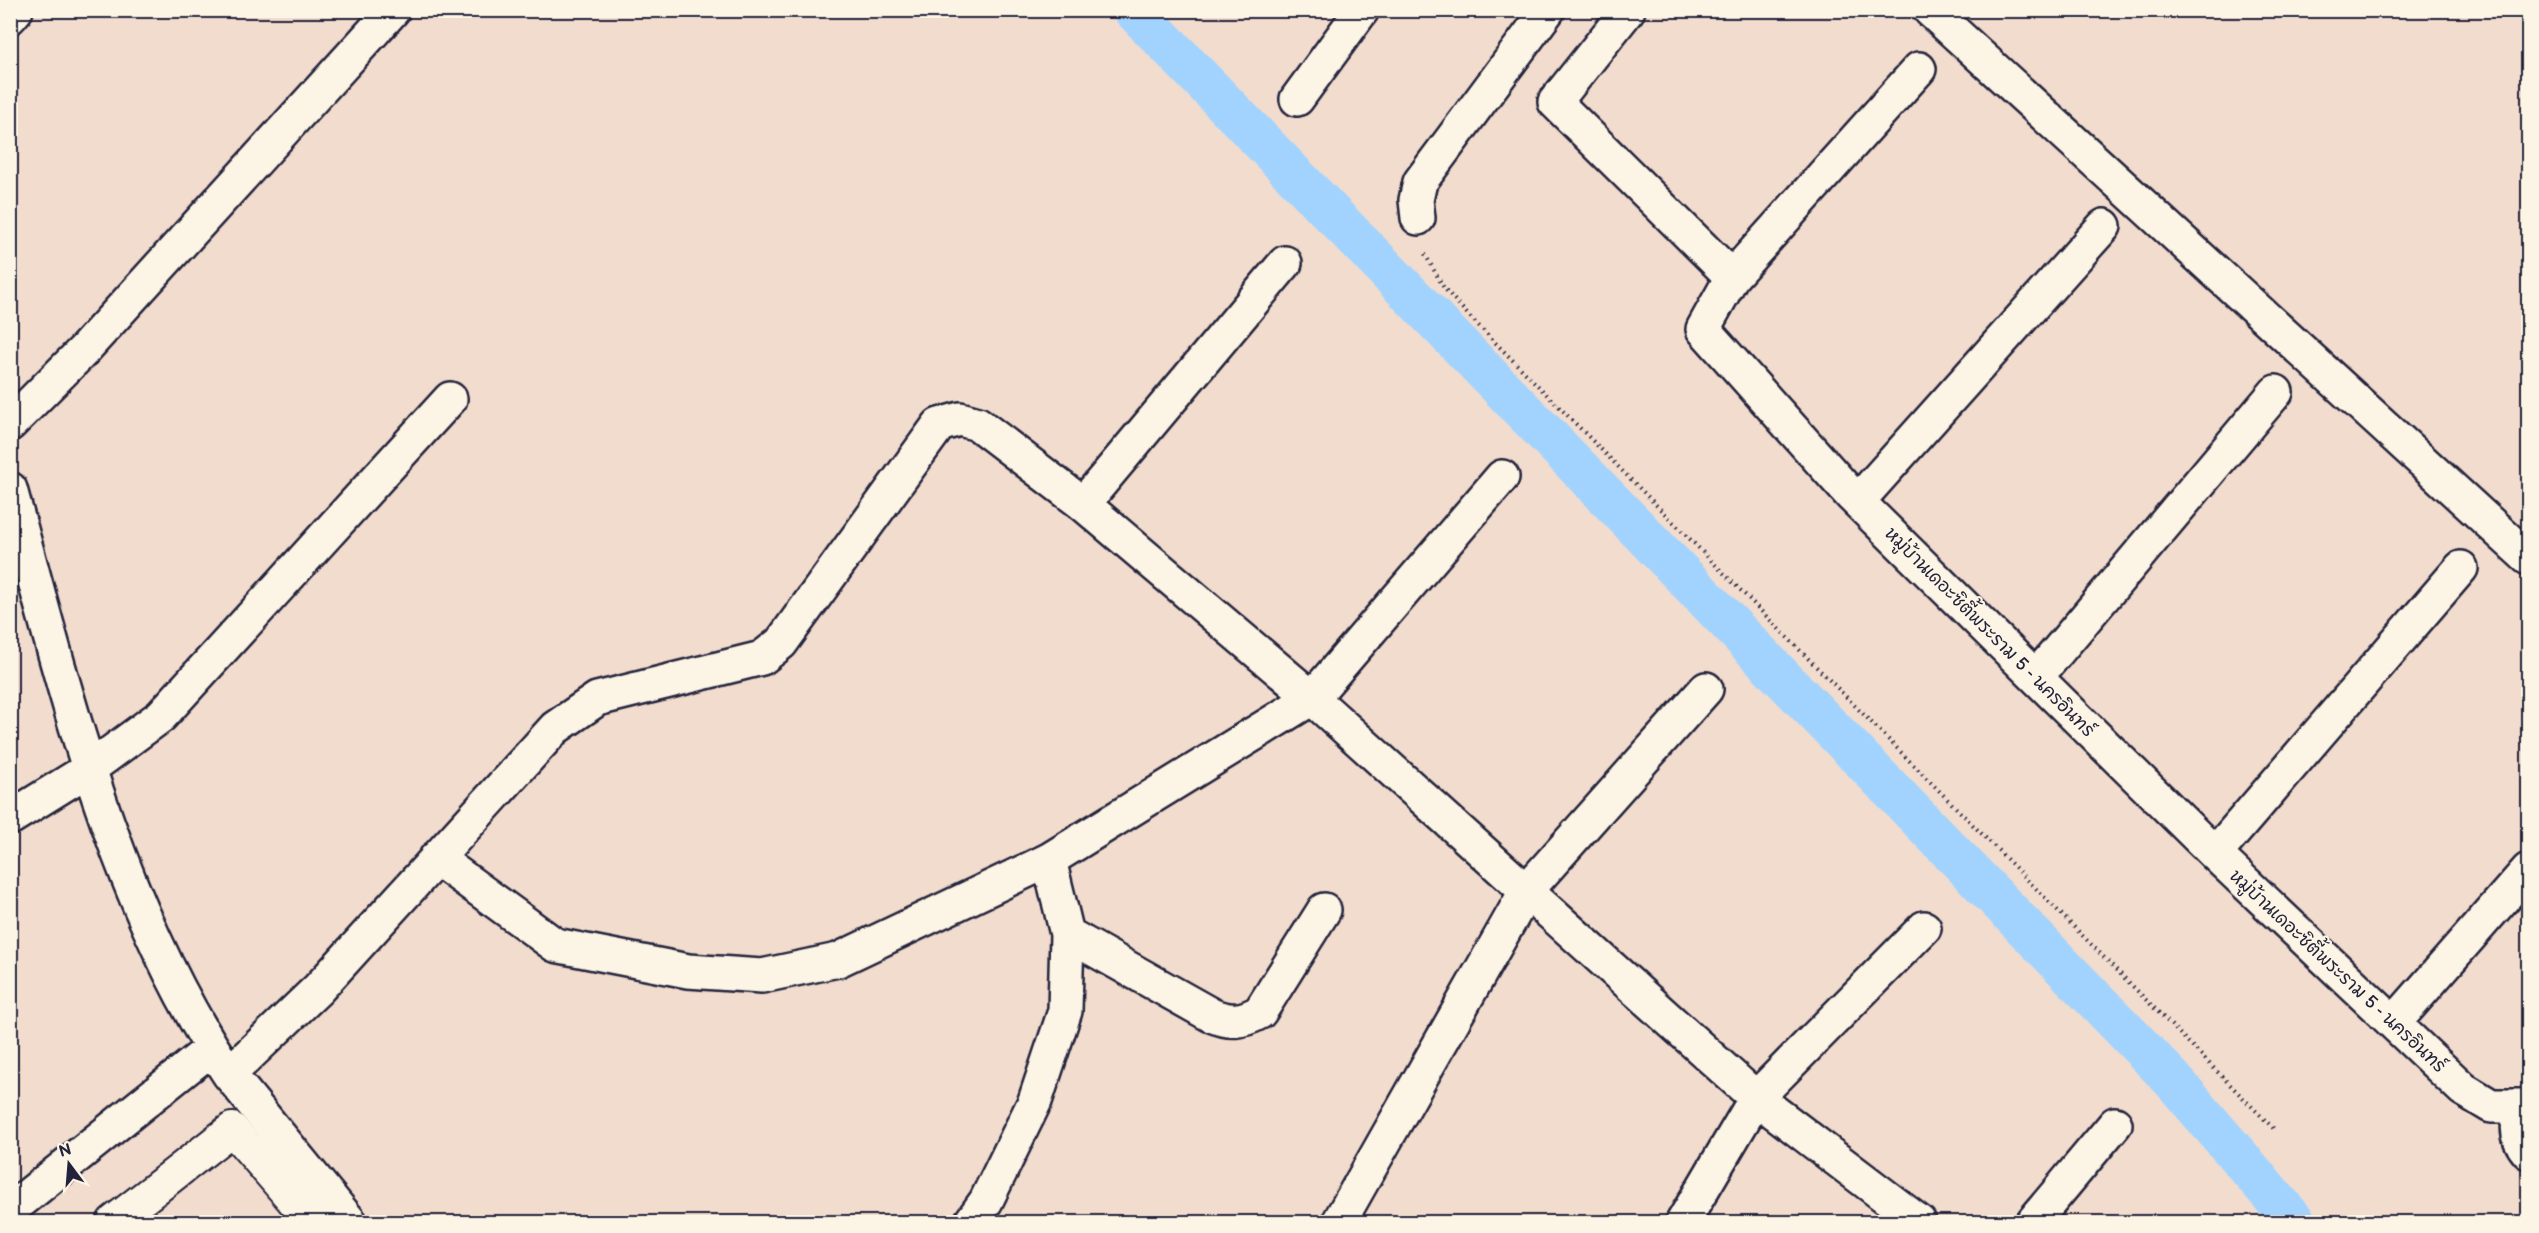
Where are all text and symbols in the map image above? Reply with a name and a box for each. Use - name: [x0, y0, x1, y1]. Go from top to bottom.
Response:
- street label: หมู่บ้านเดอะซิตี้พระราม 5 - นครอินทร์: [1878, 518, 2104, 744]
- street label: หมู่บ้านเดอะซิตี้พระราม 5 - นครอินทร์: [2223, 861, 2455, 1080]
- north arrow: [39, 1134, 99, 1194]
- text: N: [57, 1140, 74, 1162]

